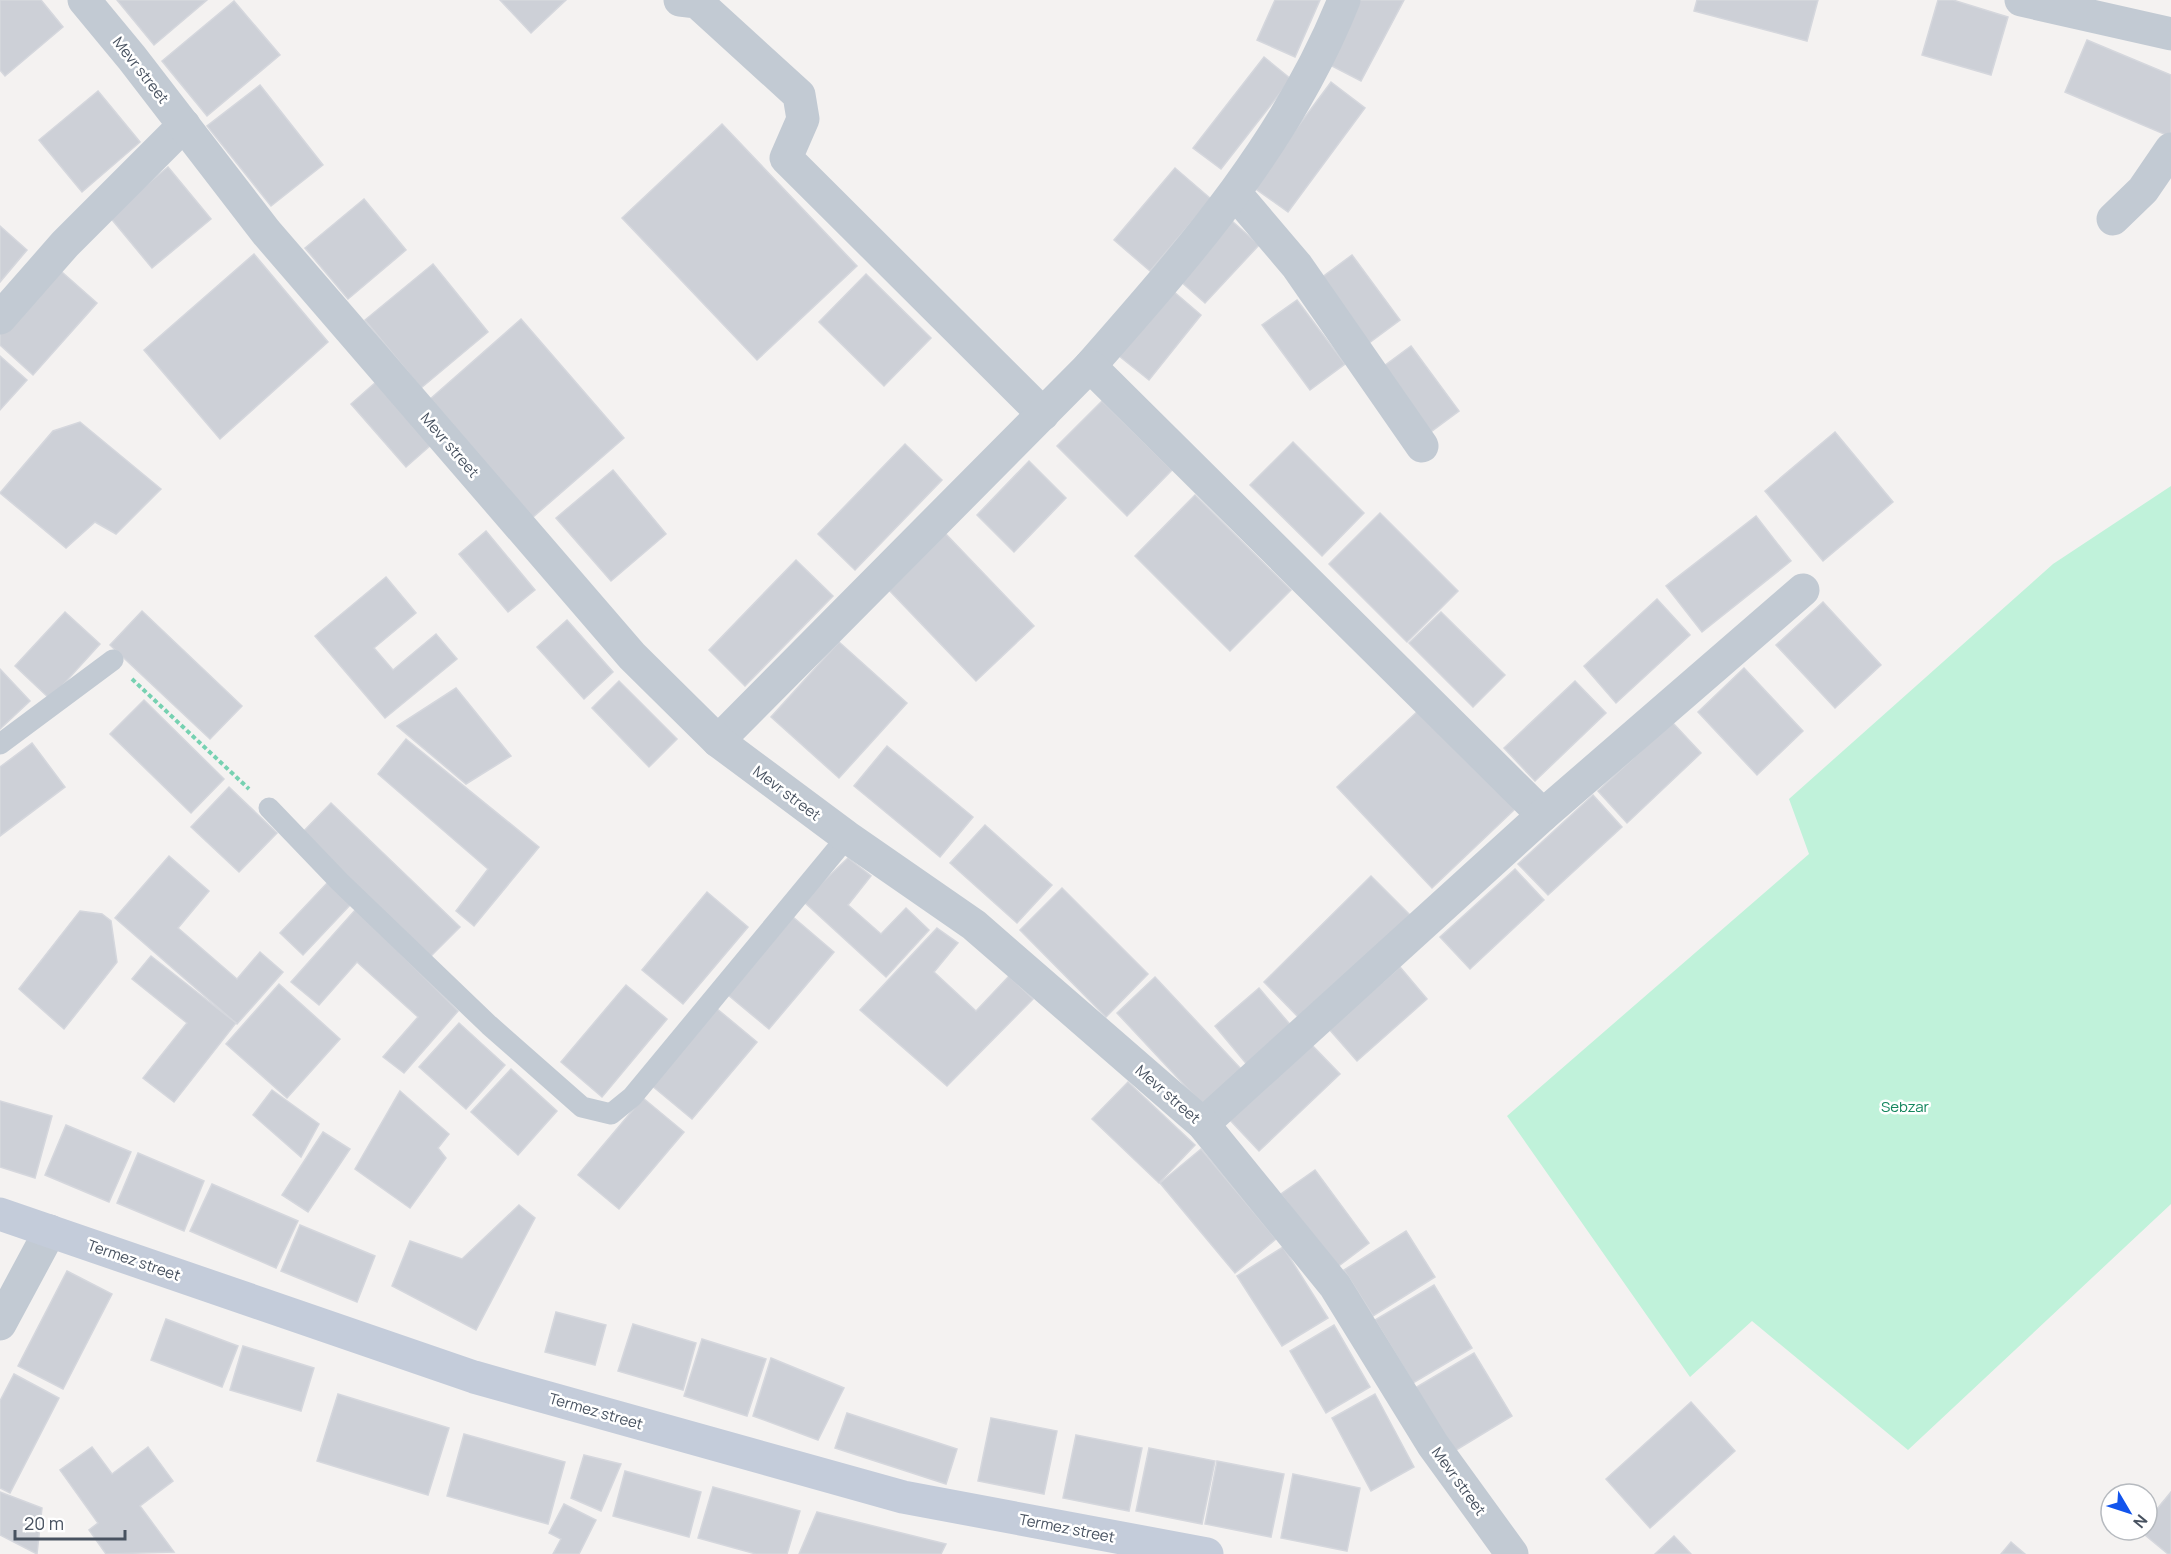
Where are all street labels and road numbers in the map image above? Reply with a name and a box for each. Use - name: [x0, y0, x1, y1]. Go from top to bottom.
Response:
- street label: Mevr street: [108, 32, 174, 108]
- street label: Mevr street: [416, 408, 484, 482]
- street label: Mevr street: [749, 761, 825, 825]
- street label: Mevr street: [1131, 1060, 1205, 1128]
- street label: Termez street: [85, 1234, 183, 1286]
- street label: Termez street: [546, 1388, 646, 1434]
- street label: Mevr street: [1427, 1443, 1491, 1519]
- street label: Termez street: [1017, 1508, 1117, 1548]

